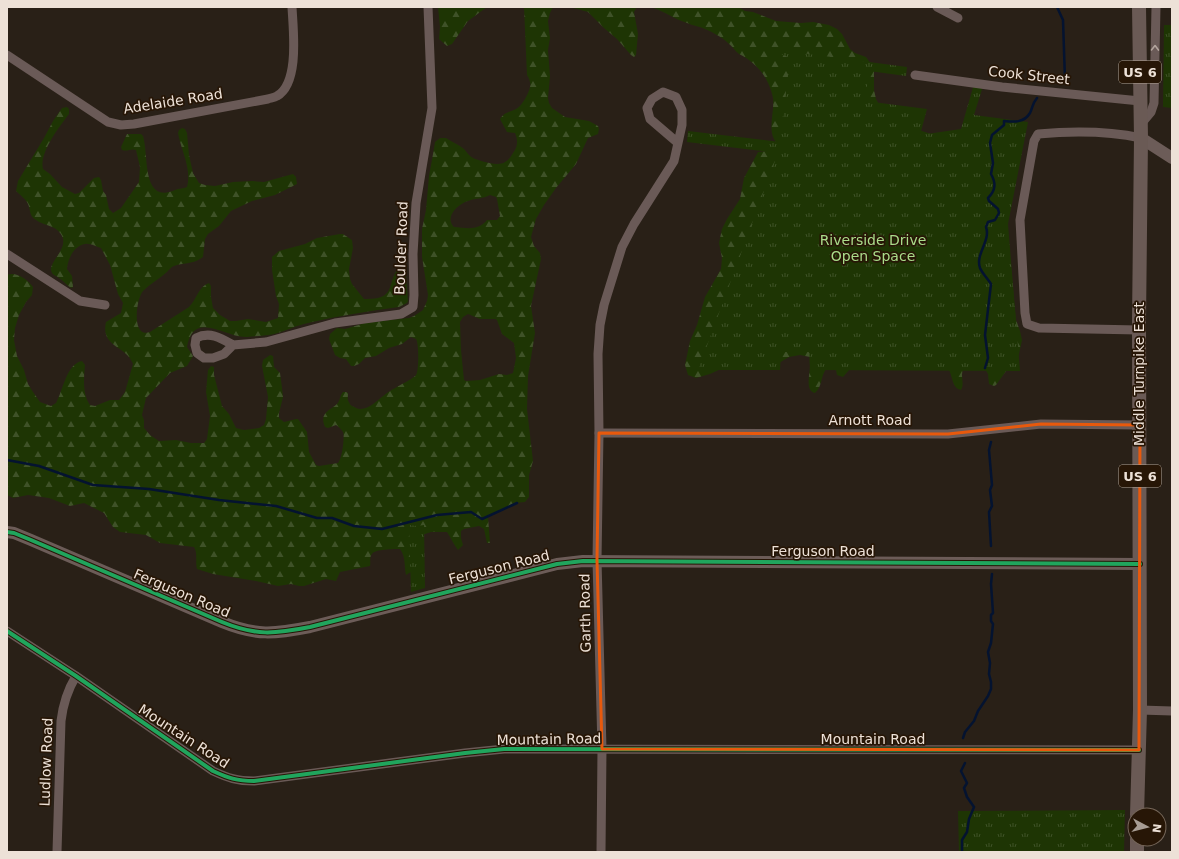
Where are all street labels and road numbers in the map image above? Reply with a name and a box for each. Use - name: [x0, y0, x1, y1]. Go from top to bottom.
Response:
- road number: US 6: [1119, 61, 1161, 83]
- street label: Cook Street: [987, 63, 1071, 87]
- street label: Adelaide Road: [122, 85, 224, 117]
- street label: Boulder Road: [391, 201, 411, 295]
- street label: Middle Turnpike East: [1131, 301, 1147, 446]
- street label: Arnott Road: [828, 412, 912, 428]
- road number: US 6: [1119, 465, 1161, 487]
- street label: Ferguson Road: [771, 543, 875, 559]
- street label: Ferguson Road: [447, 547, 551, 587]
- street label: Ferguson Road: [131, 565, 233, 621]
- street label: Garth Road: [576, 573, 594, 653]
- street label: Mountain Road: [136, 701, 232, 771]
- street label: Ludlow Road: [36, 717, 56, 807]
- street label: Mountain Road: [496, 730, 602, 748]
- street label: Mountain Road: [821, 731, 925, 747]

